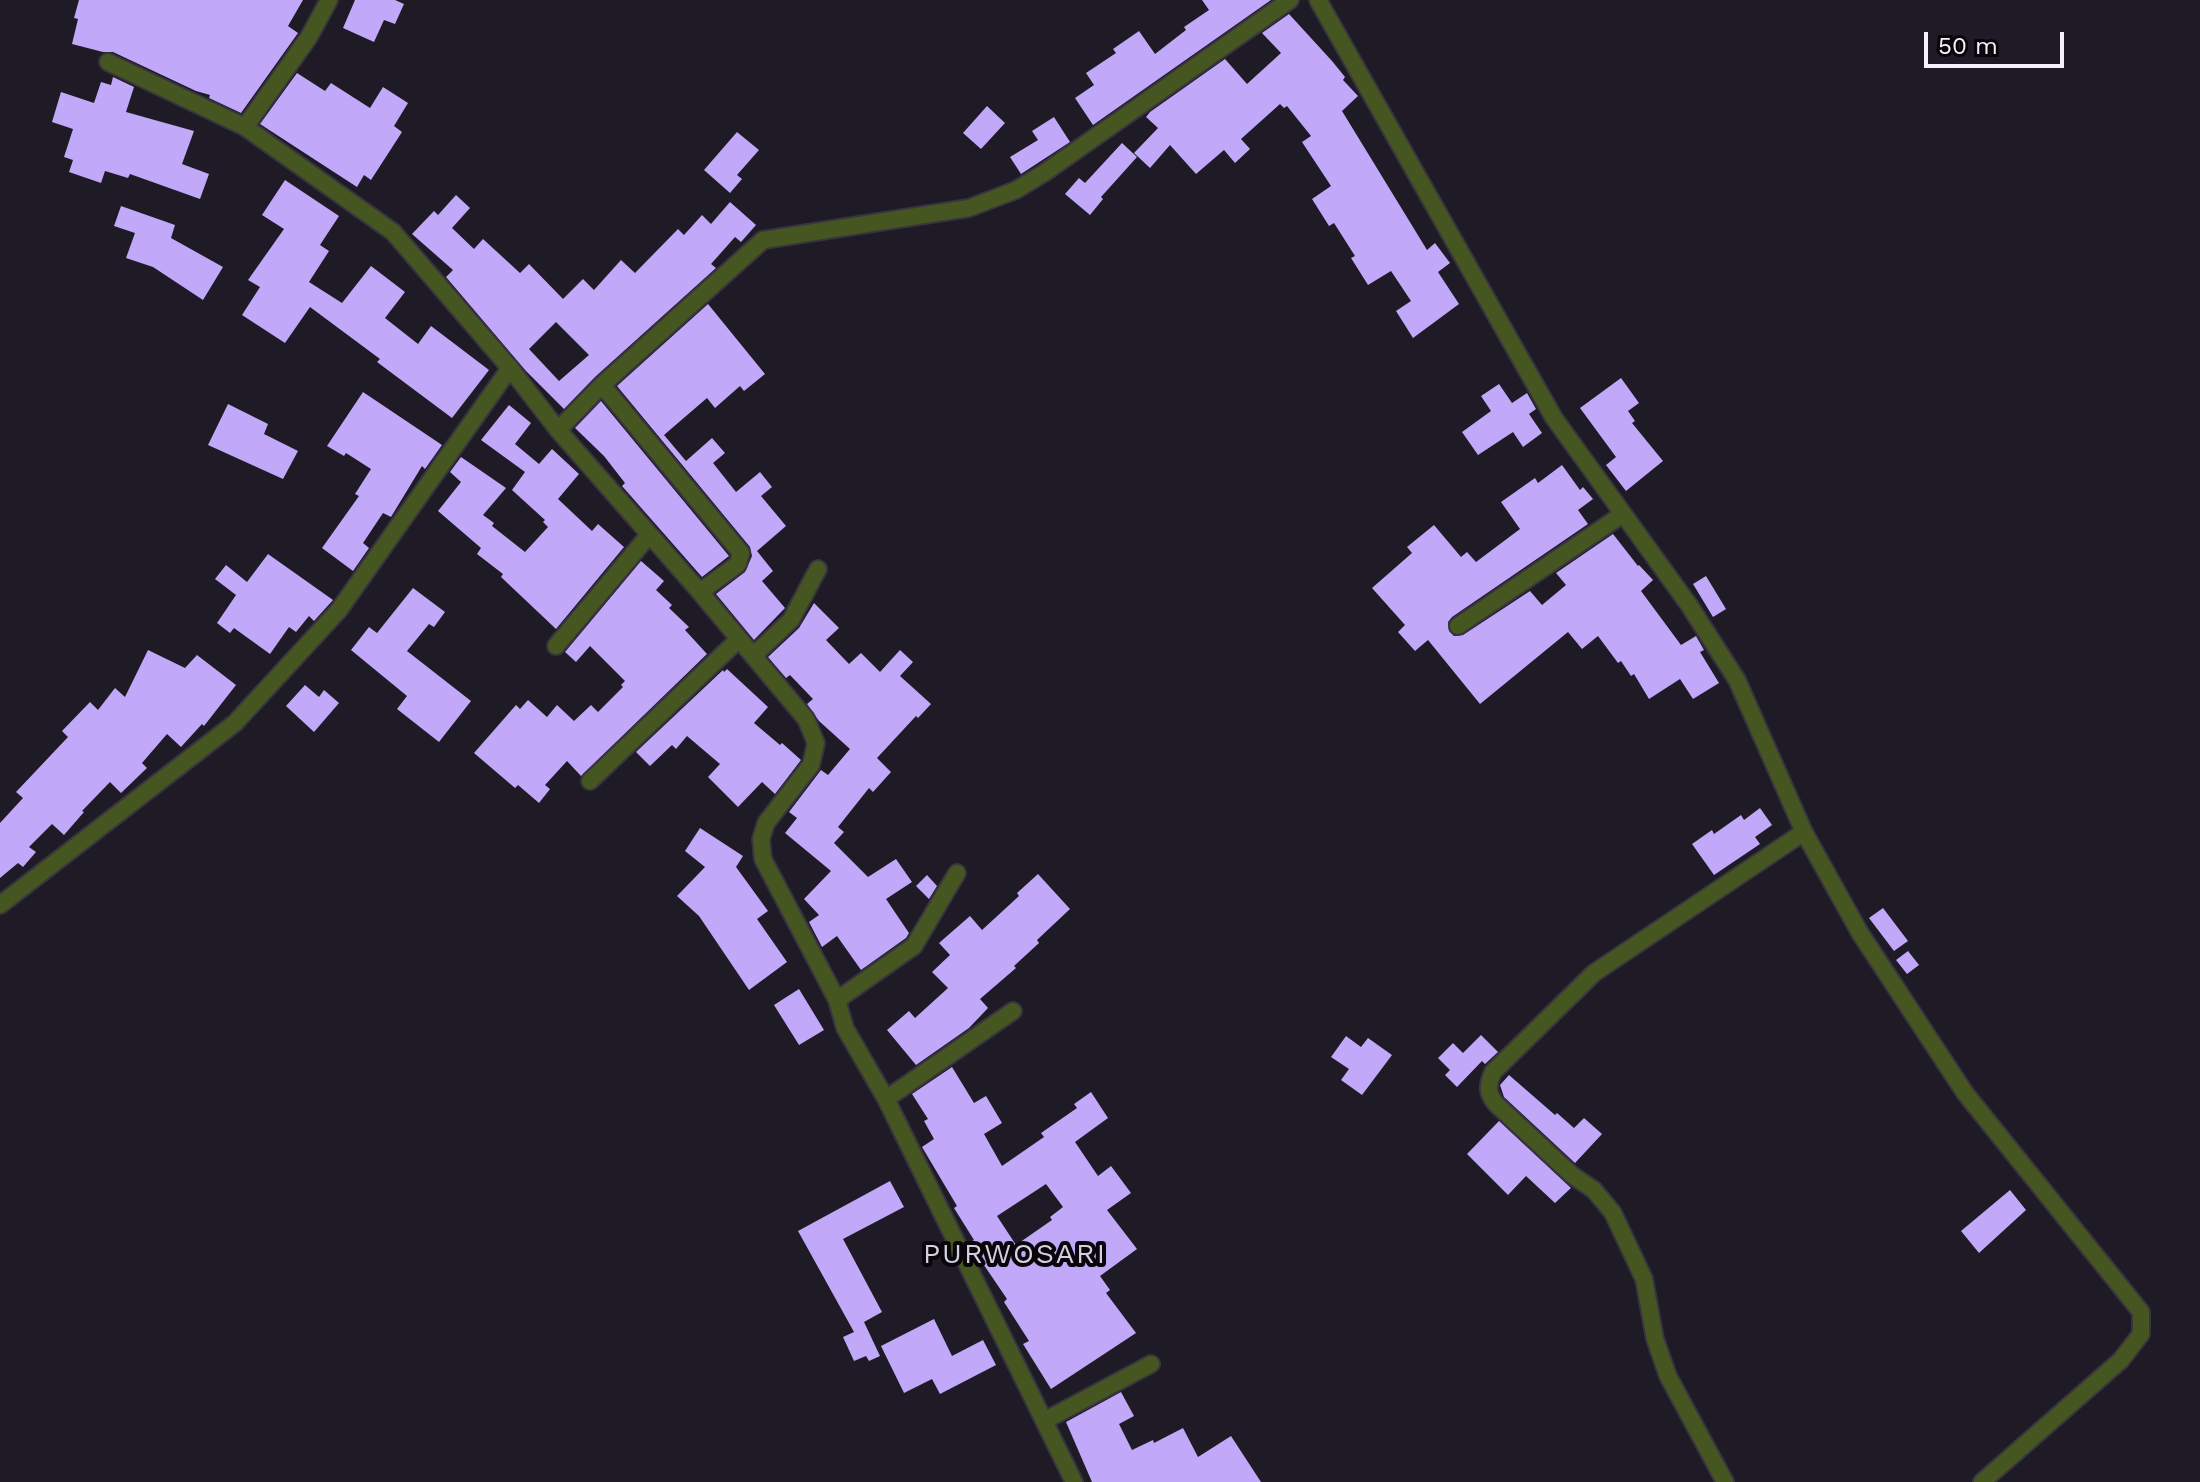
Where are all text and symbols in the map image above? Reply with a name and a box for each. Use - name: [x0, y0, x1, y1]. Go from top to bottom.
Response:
- scale bar: [1928, 16, 2068, 66]
- text: 50 m: [1938, 32, 1998, 60]
- district label: PURWOSARI: [923, 1238, 1107, 1272]

